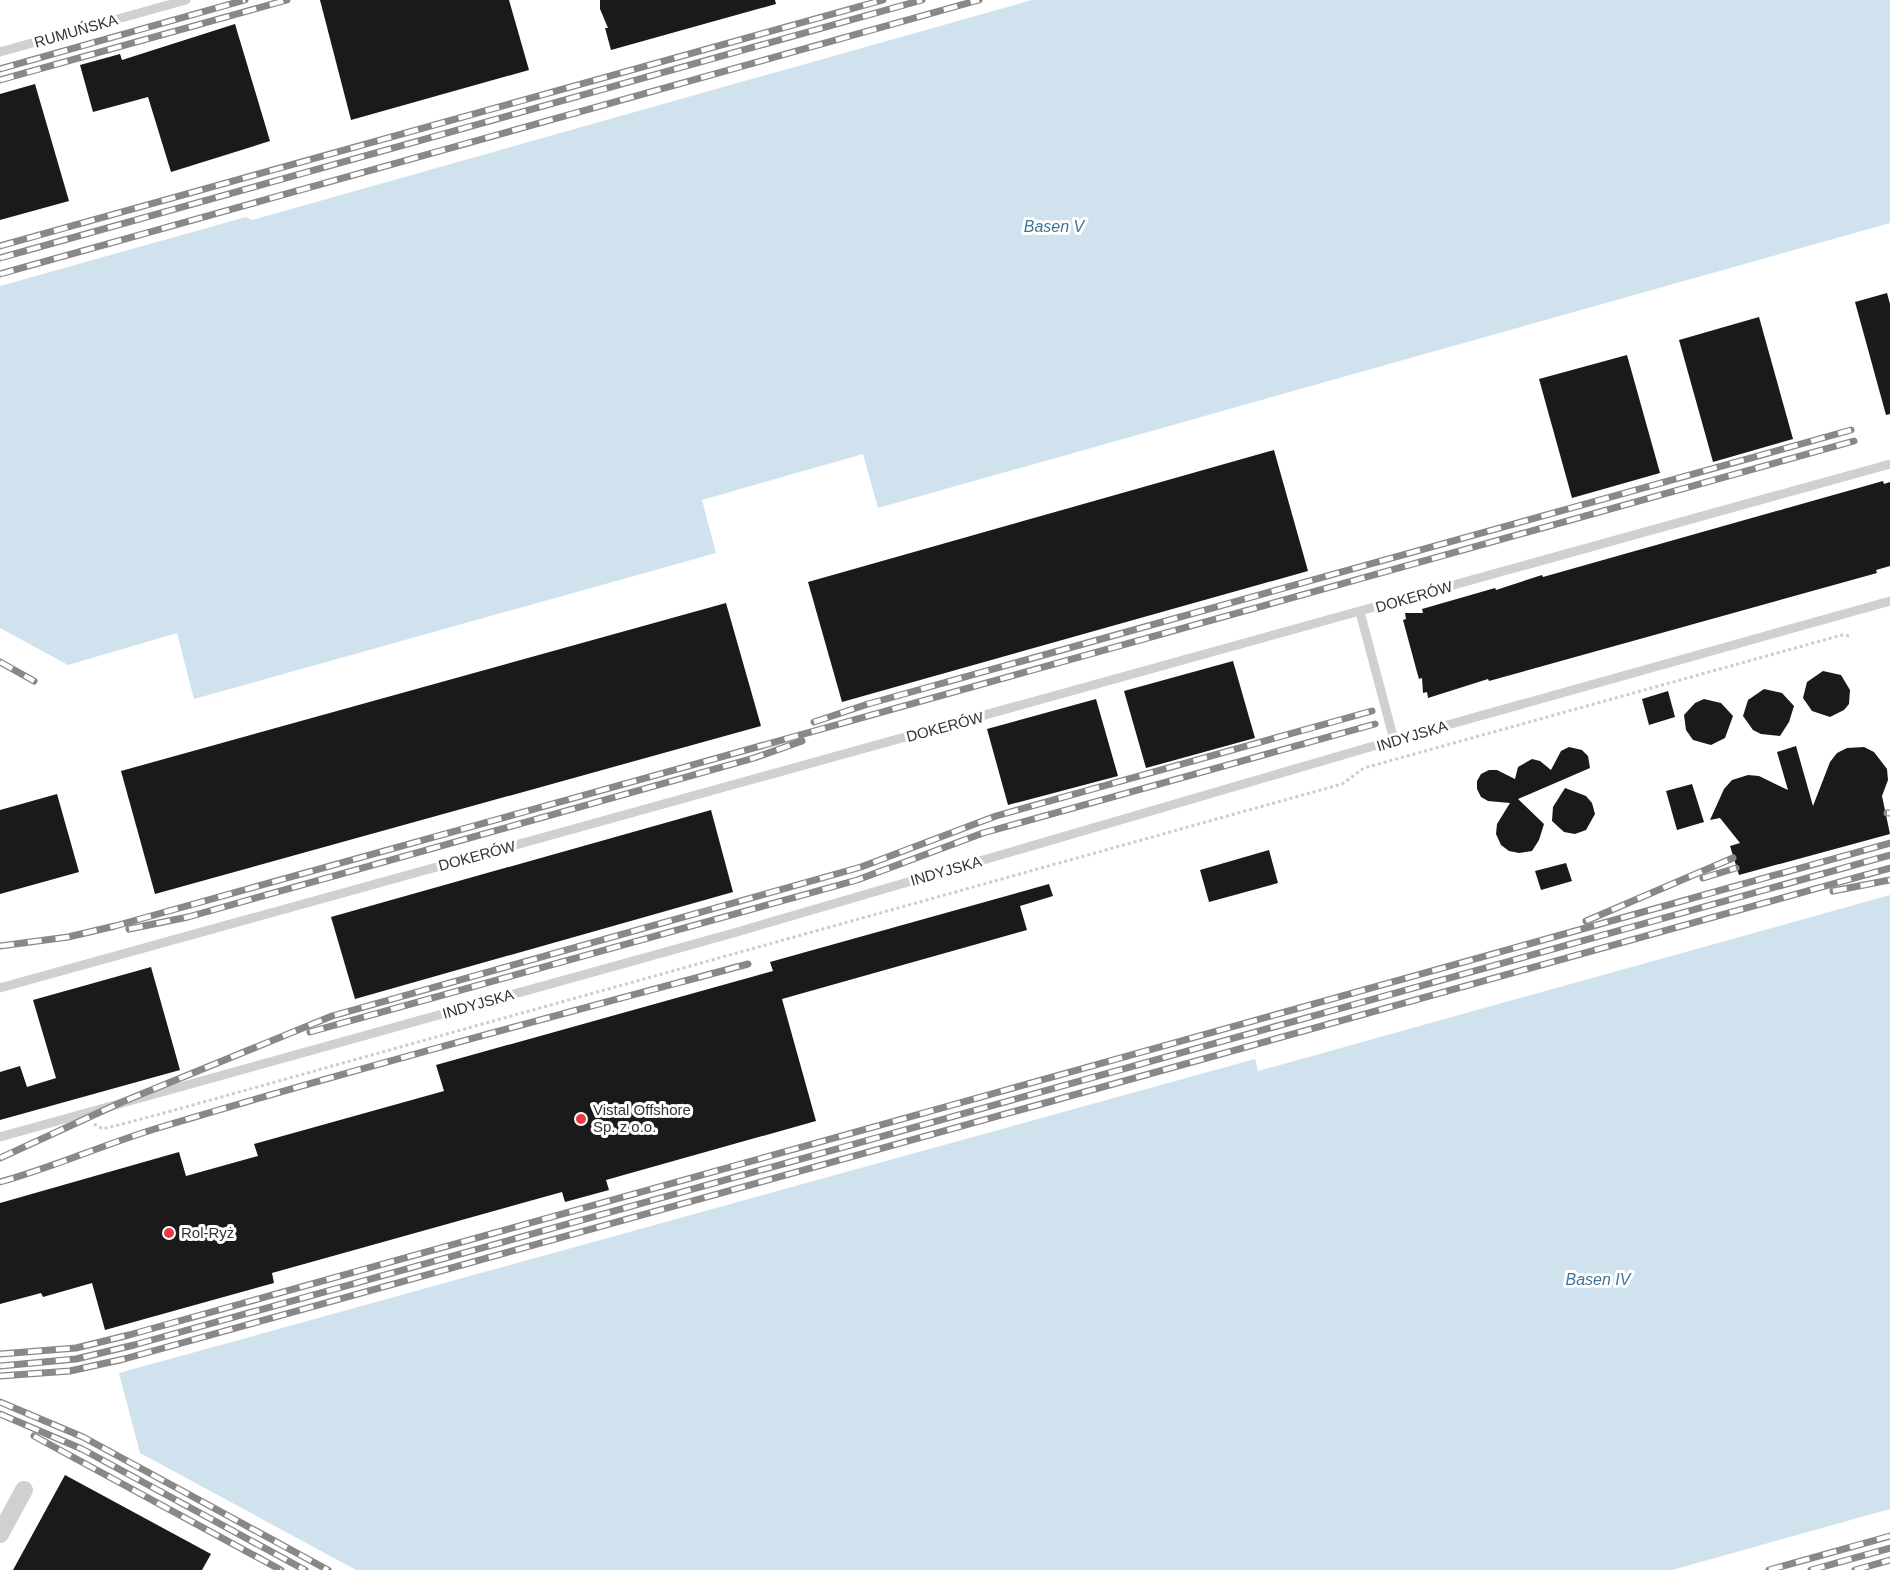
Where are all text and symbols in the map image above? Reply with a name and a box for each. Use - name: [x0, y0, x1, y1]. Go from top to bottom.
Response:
- street label: RUMUŃSKA: [32, 11, 119, 51]
- water label: Basen V: [1024, 218, 1086, 235]
- street label: DOKERÓW: [1373, 577, 1455, 616]
- street label: DOKERÓW: [904, 708, 986, 745]
- street label: INDYJSKA: [1374, 717, 1449, 754]
- street label: DOKERÓW: [436, 837, 518, 874]
- street label: INDYJSKA: [908, 852, 983, 889]
- street label: INDYJSKA: [440, 985, 515, 1022]
- place label: Vistal Offshore Sp. z o.o.: [593, 1101, 691, 1135]
- marker: Vistal Offshore Sp. z o.o.: [574, 1112, 588, 1126]
- place label: Rol-Ryż: [181, 1224, 234, 1241]
- marker: Rol-Ryż: [162, 1226, 176, 1240]
- water label: Basen IV: [1566, 1271, 1632, 1288]

